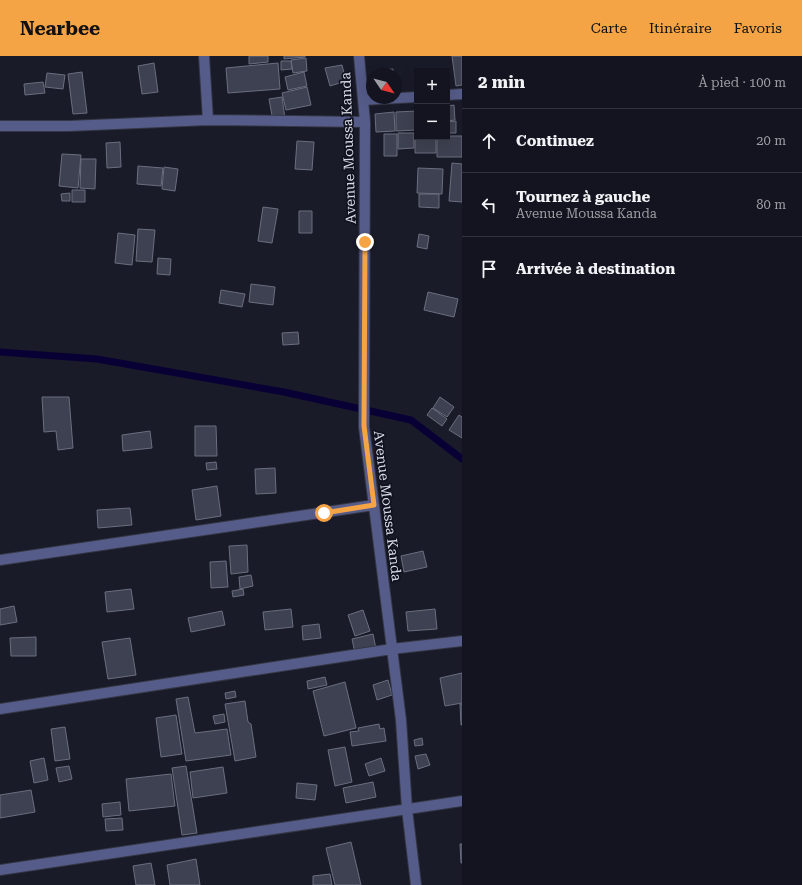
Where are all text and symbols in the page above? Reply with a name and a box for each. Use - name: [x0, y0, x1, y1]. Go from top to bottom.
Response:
- text: Nearbee: [20, 17, 100, 40]
- text: Carte: [591, 20, 627, 36]
- text: Itinéraire: [649, 20, 712, 36]
- text: Favoris: [734, 20, 782, 36]
- north arrow: [366, 68, 402, 104]
- map controls: [414, 68, 450, 140]
- button: +: [414, 68, 450, 104]
- street label: Avenue Moussa Kanda: [337, 71, 359, 224]
- text: 2 min: [478, 72, 525, 92]
- text: À pied · 100 m: [699, 75, 786, 90]
- button: −: [414, 104, 450, 140]
- icon: ahead: [478, 130, 500, 152]
- text: Continuez: [516, 132, 594, 150]
- text: 20 m: [756, 133, 786, 148]
- text: Tournez à gauche: [516, 188, 650, 206]
- icon: left: [478, 194, 500, 216]
- text: 80 m: [756, 197, 786, 212]
- text: Avenue Moussa Kanda: [516, 206, 657, 221]
- route end: [356, 233, 374, 251]
- icon: arrive: [478, 258, 500, 280]
- text: Arrivée à destination: [516, 260, 675, 278]
- street label: Avenue Moussa Kanda: [371, 430, 405, 583]
- route start: [315, 504, 333, 522]

